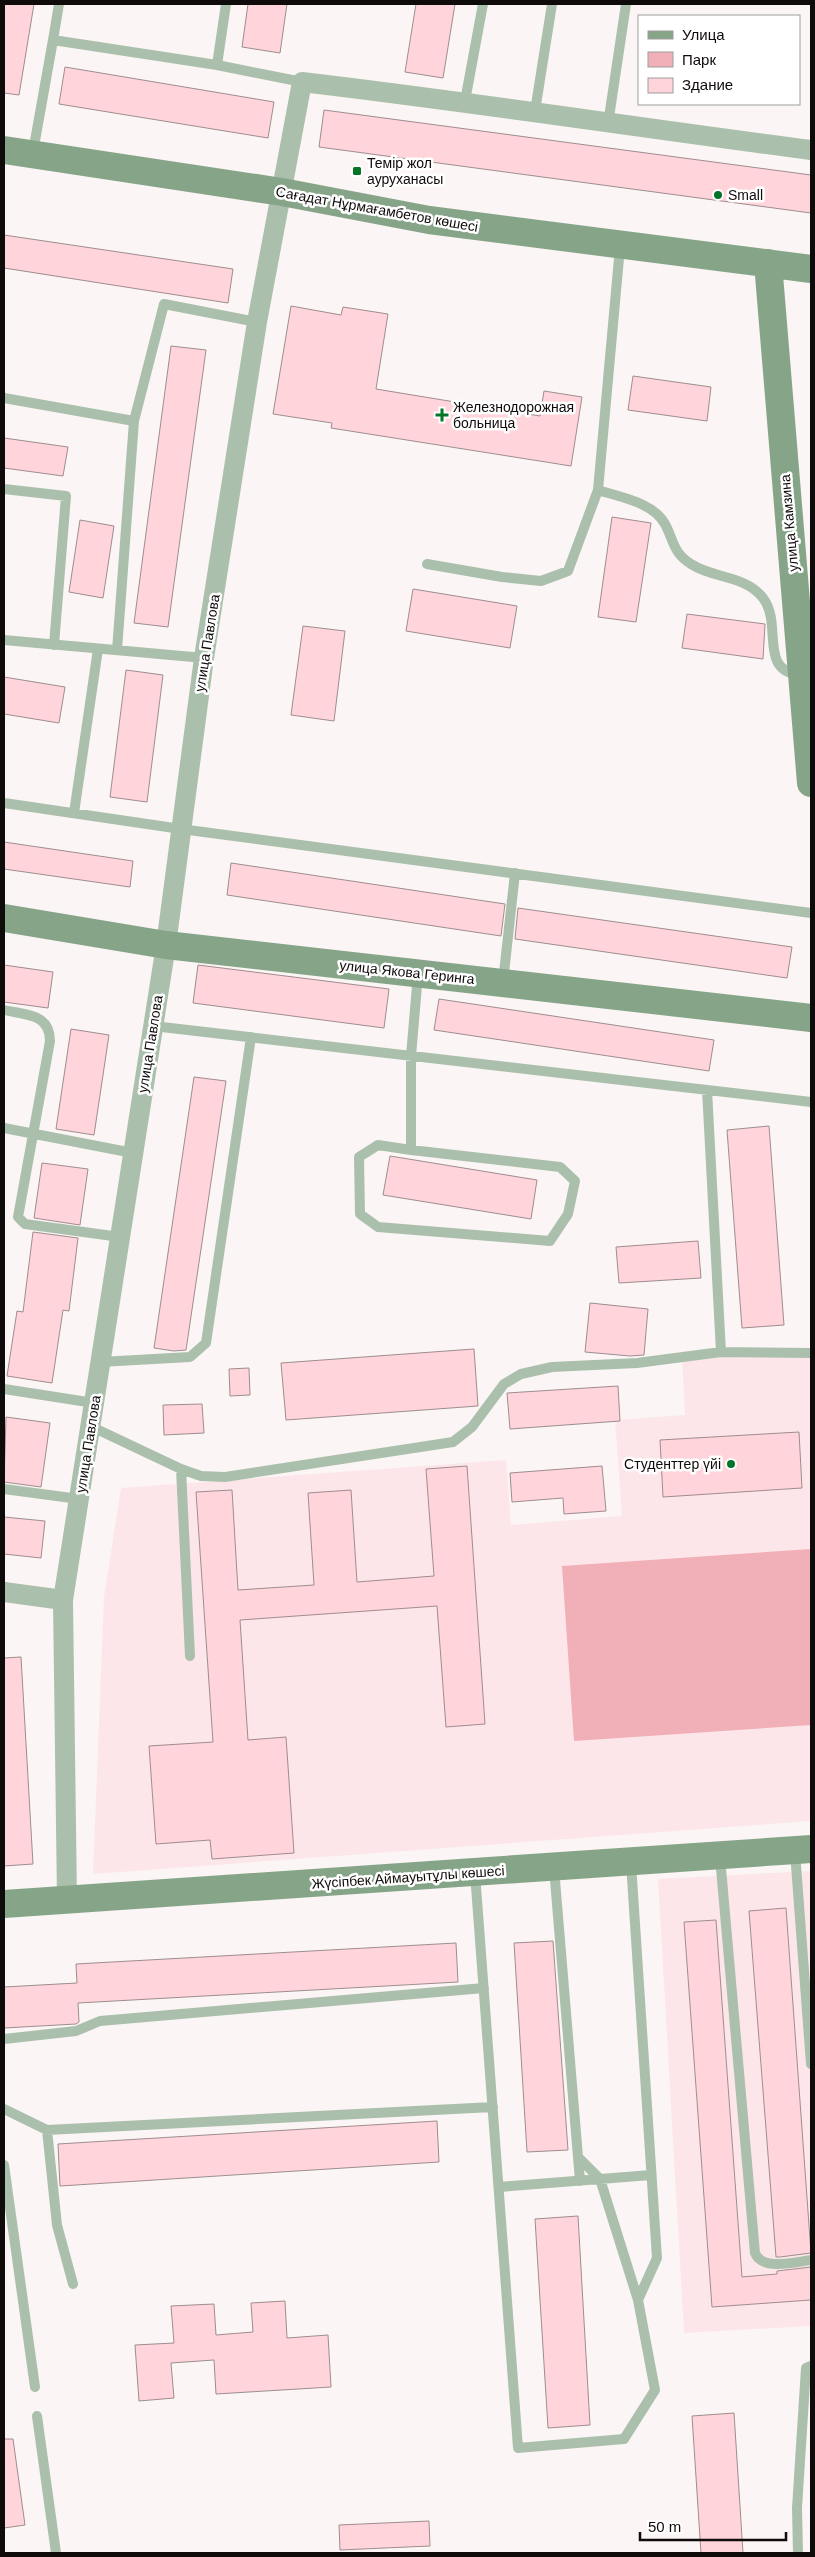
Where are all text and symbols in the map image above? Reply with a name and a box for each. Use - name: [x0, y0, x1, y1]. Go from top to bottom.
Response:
- legend: [638, 15, 800, 105]
- text: Улица: [682, 26, 725, 43]
- text: Парк: [682, 51, 716, 68]
- text: Здание: [682, 76, 733, 93]
- place label: Темір жол ауруханасы: [367, 155, 443, 187]
- marker: Темір жол ауруханасы: [351, 165, 363, 177]
- street label: Сағадат Нұрмағамбетов көшесі: [275, 183, 479, 235]
- place label: Small: [728, 187, 763, 203]
- marker: Small: [712, 189, 724, 201]
- place label: Железнодорожная больница: [453, 399, 574, 431]
- marker: Железнодорожная больница: [435, 408, 449, 422]
- street label: улица Камзина: [777, 474, 801, 572]
- street label: улица Павлова: [191, 593, 223, 693]
- street label: улица Якова Геринга: [339, 957, 476, 987]
- street label: улица Павлова: [134, 994, 166, 1094]
- street label: улица Павлова: [72, 1394, 104, 1494]
- place label: Студенттер үйі: [624, 1456, 721, 1472]
- marker: Студенттер үйі: [725, 1458, 737, 1470]
- street label: Жүсіпбек Аймауытұлы көшесі: [311, 1862, 505, 1892]
- scale bar: [640, 2510, 786, 2542]
- text: 50 m: [648, 2518, 681, 2535]

